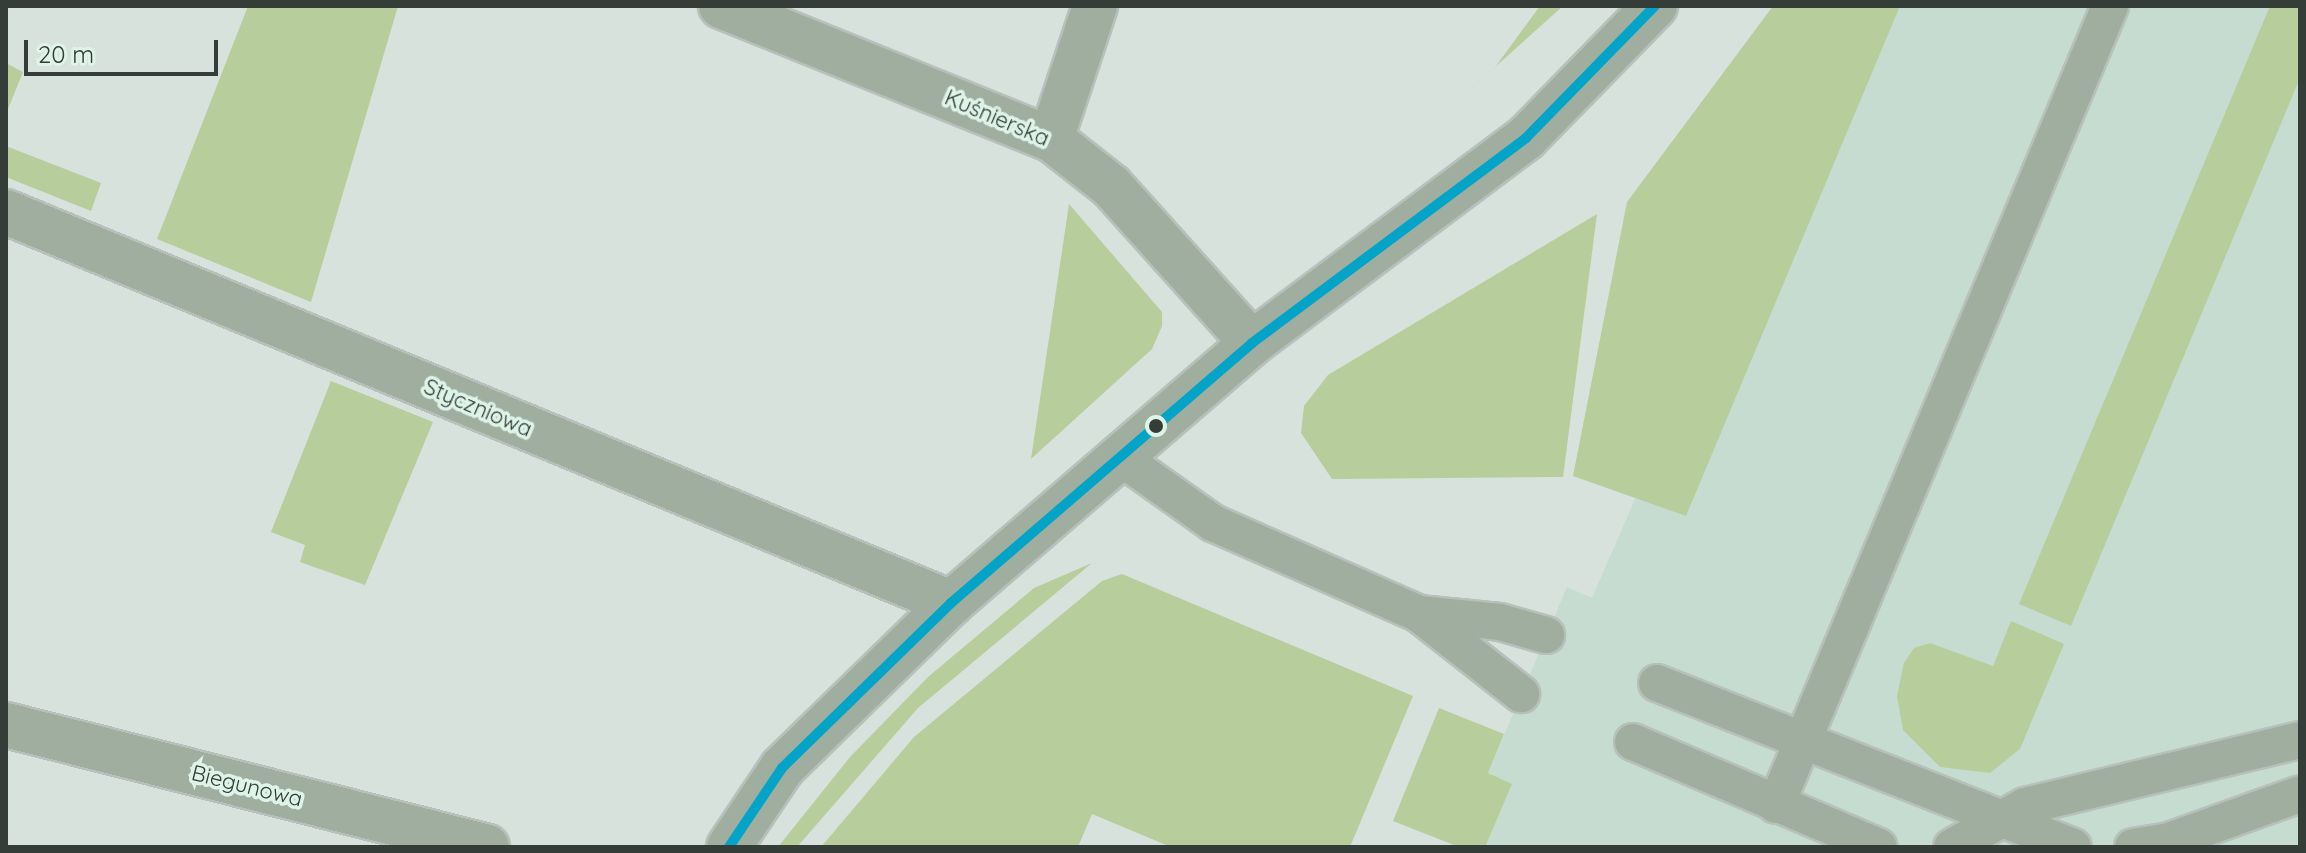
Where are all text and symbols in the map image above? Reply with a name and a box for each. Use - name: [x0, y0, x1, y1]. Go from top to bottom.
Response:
- scale bar: [28, 24, 222, 74]
- text: 20 m: [38, 39, 94, 69]
- street label: Kuśnierska: [941, 84, 1053, 152]
- street label: Styczniowa: [420, 373, 536, 443]
- unlabelled marker: [1148, 418, 1164, 434]
- street label: Biegunowa: [189, 759, 305, 813]

